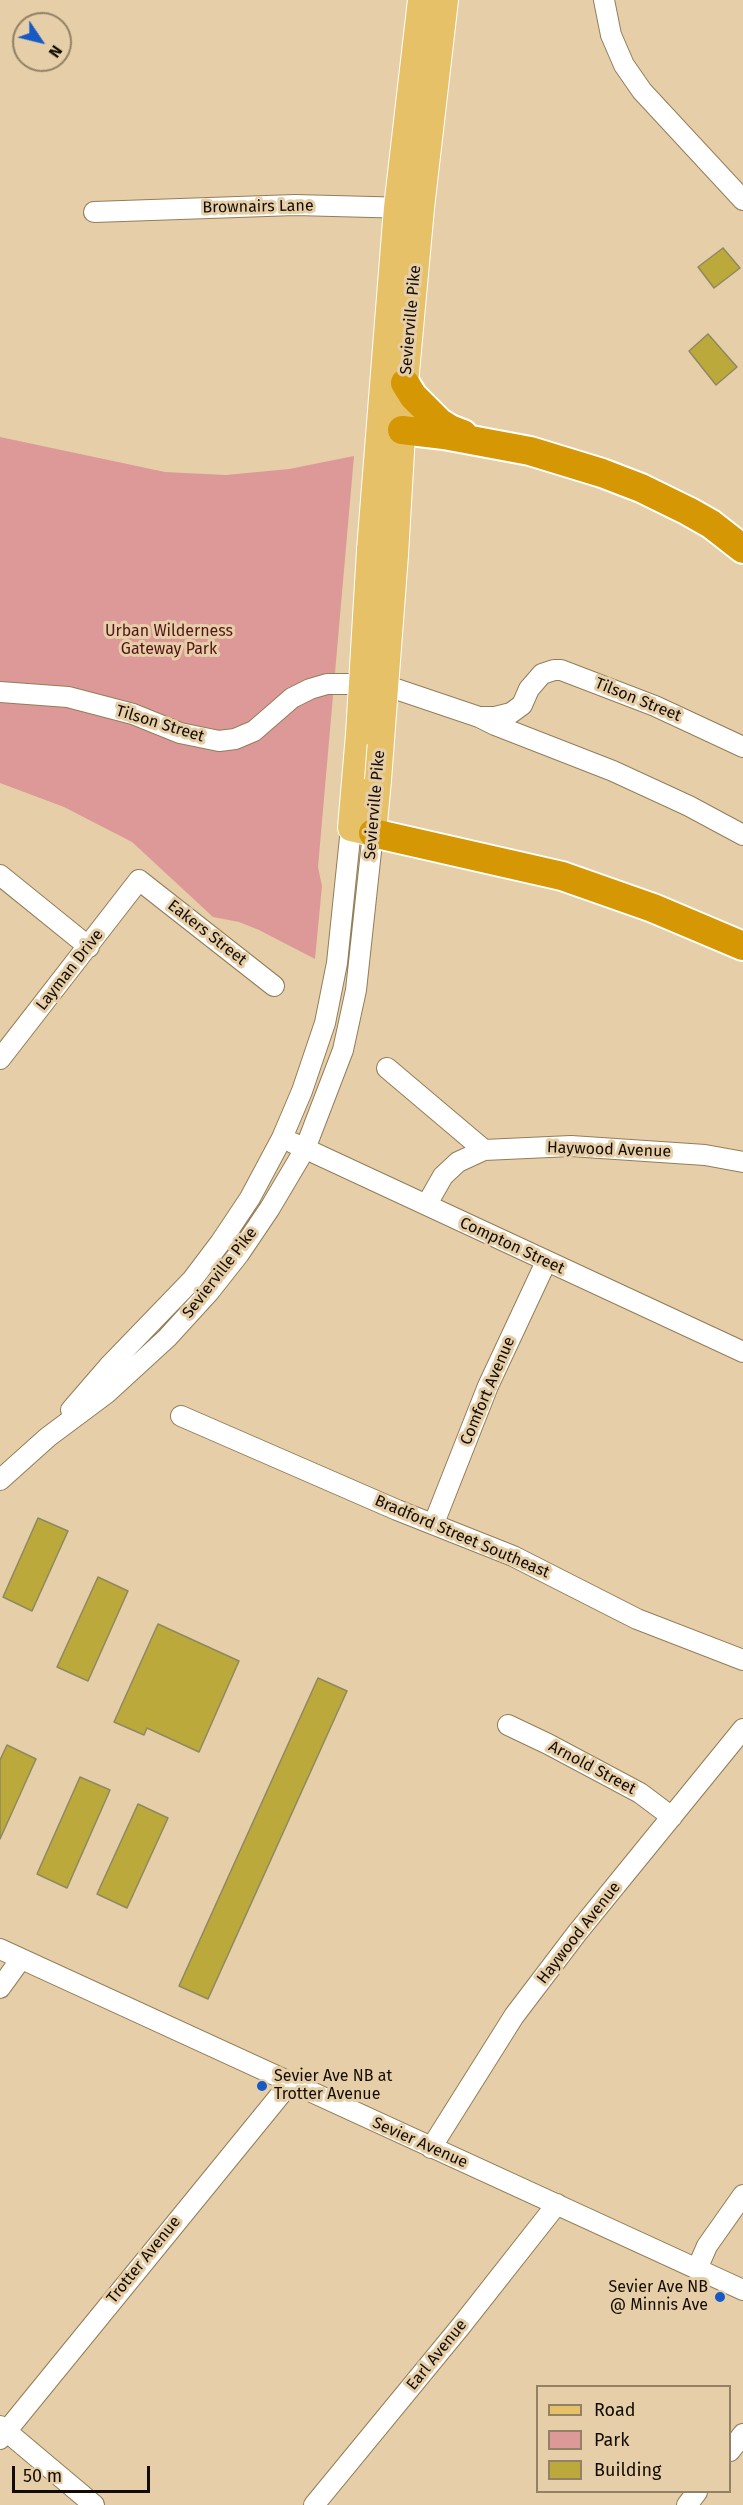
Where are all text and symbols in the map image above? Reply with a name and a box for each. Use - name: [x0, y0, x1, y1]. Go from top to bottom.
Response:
- north arrow: [12, 12, 72, 72]
- text: N: [45, 42, 66, 61]
- street label: Brownairs Lane: [202, 196, 314, 218]
- street label: Sevierville Pike: [397, 264, 425, 376]
- park label: Urban Wilderness Gateway Park: [105, 622, 233, 660]
- street label: Tilson Street: [592, 674, 684, 726]
- street label: Tilson Street: [114, 701, 206, 747]
- street label: Sevierville Pike: [361, 749, 389, 861]
- street label: Eakers Street: [164, 896, 250, 970]
- street label: Layman Drive: [32, 926, 108, 1014]
- street label: Haywood Avenue: [547, 1138, 671, 1162]
- street label: Compton Street: [457, 1213, 567, 1279]
- street label: Sevierville Pike: [179, 1224, 261, 1322]
- street label: Comfort Avenue: [457, 1334, 519, 1448]
- street label: Bradford Street Southeast: [372, 1491, 552, 1583]
- street label: Arnold Street: [545, 1737, 639, 1799]
- street label: Haywood Avenue: [533, 1878, 625, 1988]
- place label: Sevier Ave NB at Trotter Avenue: [274, 2067, 392, 2105]
- marker: Sevier Ave NB at Trotter Avenue: [255, 2079, 269, 2093]
- street label: Sevier Avenue: [370, 2113, 470, 2173]
- street label: Trotter Avenue: [103, 2213, 185, 2307]
- place label: Sevier Ave NB @ Minnis Ave: [609, 2278, 708, 2316]
- marker: Sevier Ave NB @ Minnis Ave: [713, 2290, 727, 2304]
- street label: Earl Avenue: [403, 2316, 471, 2394]
- legend: [536, 2385, 731, 2493]
- text: Road: [594, 2399, 636, 2421]
- text: Park: [594, 2429, 629, 2451]
- scale bar: [15, 2454, 153, 2492]
- text: Building: [594, 2459, 661, 2481]
- text: 50 m: [23, 2465, 62, 2487]

